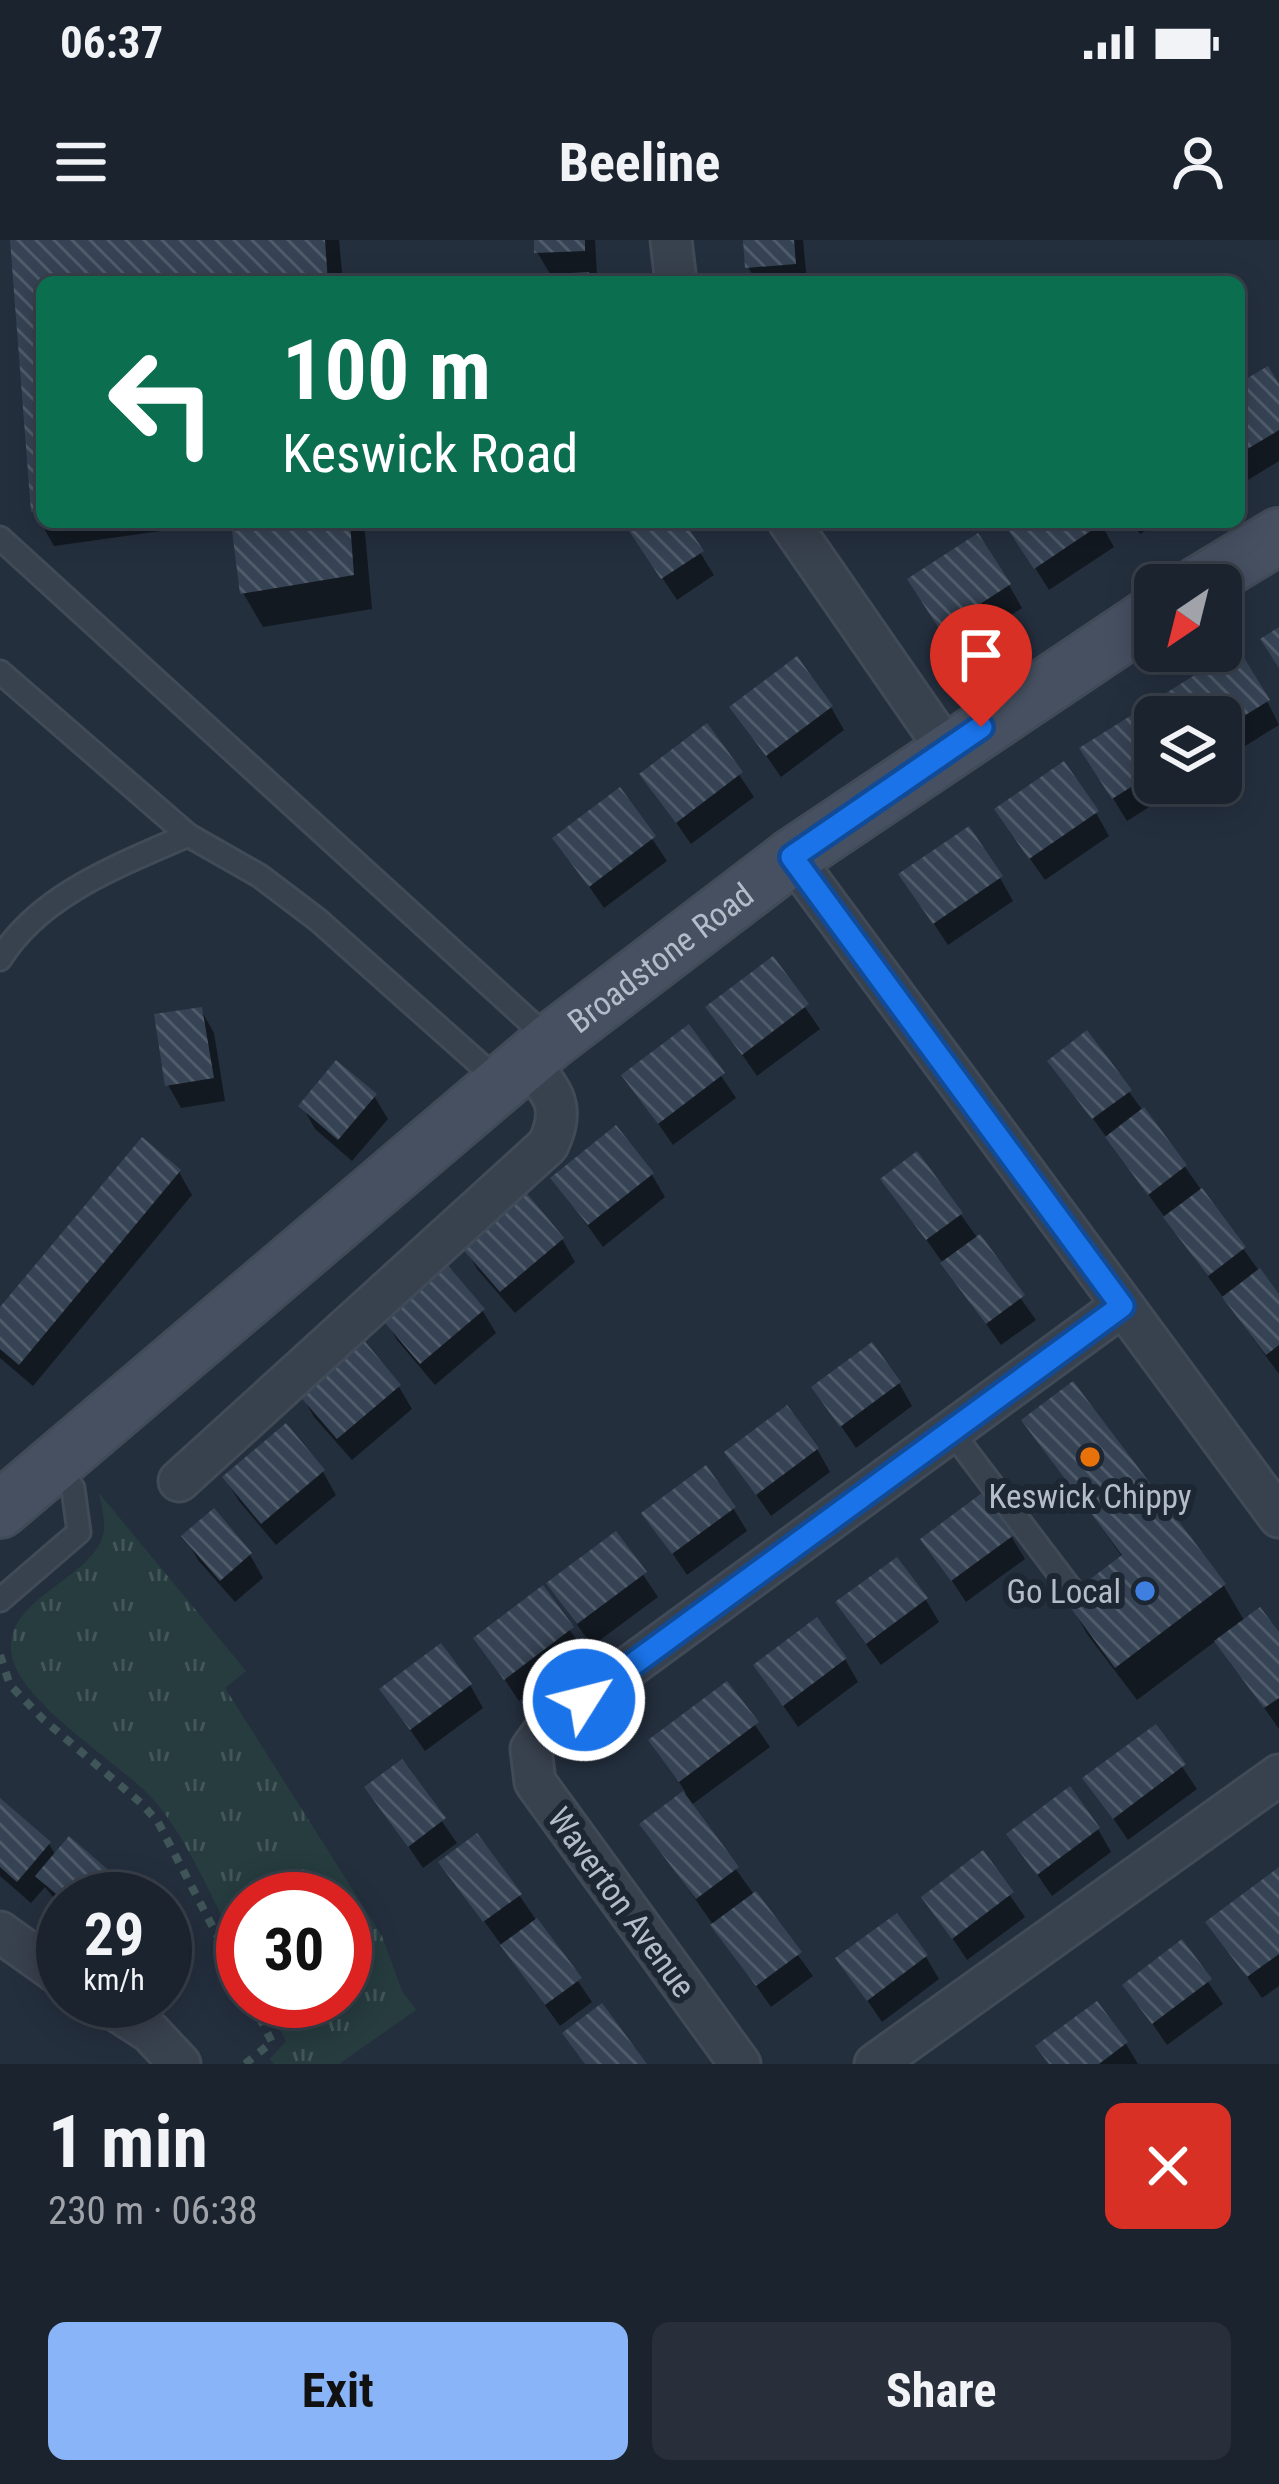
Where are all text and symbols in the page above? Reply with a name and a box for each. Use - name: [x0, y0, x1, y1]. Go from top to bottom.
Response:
- text: 06:37: [60, 16, 163, 69]
- icon: menu: [48, 129, 114, 195]
- icon: person: [1165, 129, 1231, 195]
- text: Beeline: [559, 131, 720, 194]
- text: 100 m: [282, 321, 491, 420]
- icon: left: [84, 324, 240, 480]
- text: Keswick Road: [282, 422, 578, 485]
- north arrow: [1134, 564, 1242, 672]
- map controls: [1134, 564, 1242, 804]
- pin: [930, 604, 1032, 727]
- icon: arrive: [948, 622, 1014, 688]
- button: layers: [1134, 696, 1242, 804]
- street label: Broadstone Road: [560, 875, 761, 1041]
- marker: Keswick Chippy: [1077, 1444, 1103, 1470]
- place label: Keswick Chippy: [988, 1477, 1192, 1516]
- place label: Go Local: [1006, 1572, 1121, 1611]
- marker: Go Local: [1132, 1578, 1158, 1604]
- position arrow: [521, 1637, 647, 1763]
- street label: Waverton Avenue: [540, 1800, 703, 2005]
- speed limit sign: 30: [216, 1872, 372, 2028]
- text: 29: [84, 1899, 144, 1970]
- text: km/h: [83, 1962, 145, 1997]
- text: 1 min: [48, 2100, 208, 2185]
- button: close: [1105, 2103, 1231, 2229]
- text: 230 m · 06:38: [48, 2188, 258, 2234]
- button: Exit: [48, 2322, 628, 2460]
- button: Share: [652, 2322, 1231, 2460]

